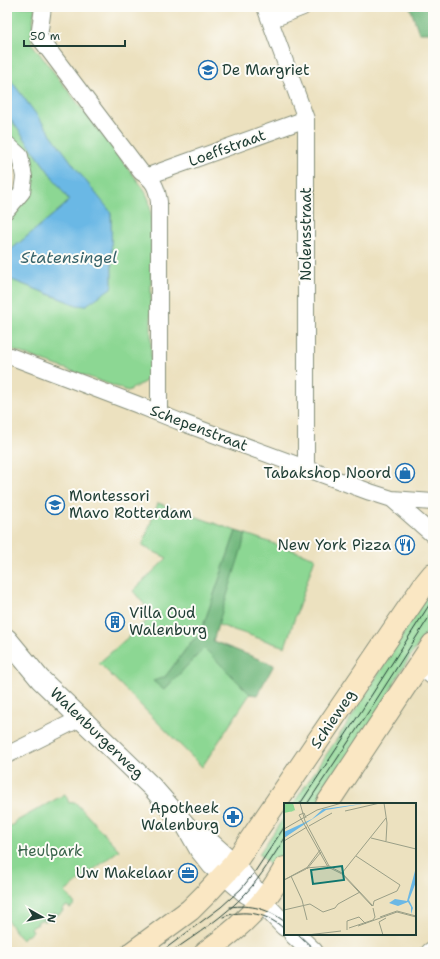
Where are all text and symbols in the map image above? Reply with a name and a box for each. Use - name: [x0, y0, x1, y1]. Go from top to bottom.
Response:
- scale bar: [24, 22, 125, 48]
- text: 50 m: [30, 28, 60, 44]
- school or university icon: De Margriet: [197, 59, 219, 81]
- place label: De Margriet: [222, 60, 310, 80]
- street label: Loeffstraat: [186, 125, 268, 171]
- street label: Nolensstraat: [296, 187, 316, 281]
- water label: Statensingel: [21, 247, 117, 268]
- street label: Schepenstraat: [147, 400, 251, 456]
- shop icon: Tabakshop Noord: [394, 462, 416, 484]
- place label: Tabakshop Noord: [264, 463, 391, 483]
- place label: Montessori Mavo Rotterdam: [69, 486, 192, 523]
- school or university icon: Montessori Mavo Rotterdam: [44, 494, 66, 516]
- restaurant icon: New York Pizza: [394, 534, 416, 556]
- place label: New York Pizza: [278, 535, 392, 555]
- place label: Villa Oud Walenburg: [129, 603, 207, 640]
- building icon: Villa Oud Walenburg: [104, 611, 126, 633]
- street label: Walenburgerweg: [46, 683, 148, 783]
- street label: Schieweg: [306, 686, 360, 752]
- place label: Apotheek Walenburg: [141, 798, 219, 835]
- inset map: [284, 803, 416, 935]
- pharmacy icon: Apotheek Walenburg: [222, 806, 244, 828]
- park label: Heulpark: [17, 841, 83, 861]
- office icon: Uw Makelaar: [177, 862, 199, 884]
- place label: Uw Makelaar: [76, 863, 174, 883]
- north arrow: [22, 897, 62, 937]
- text: N: [43, 913, 59, 924]

